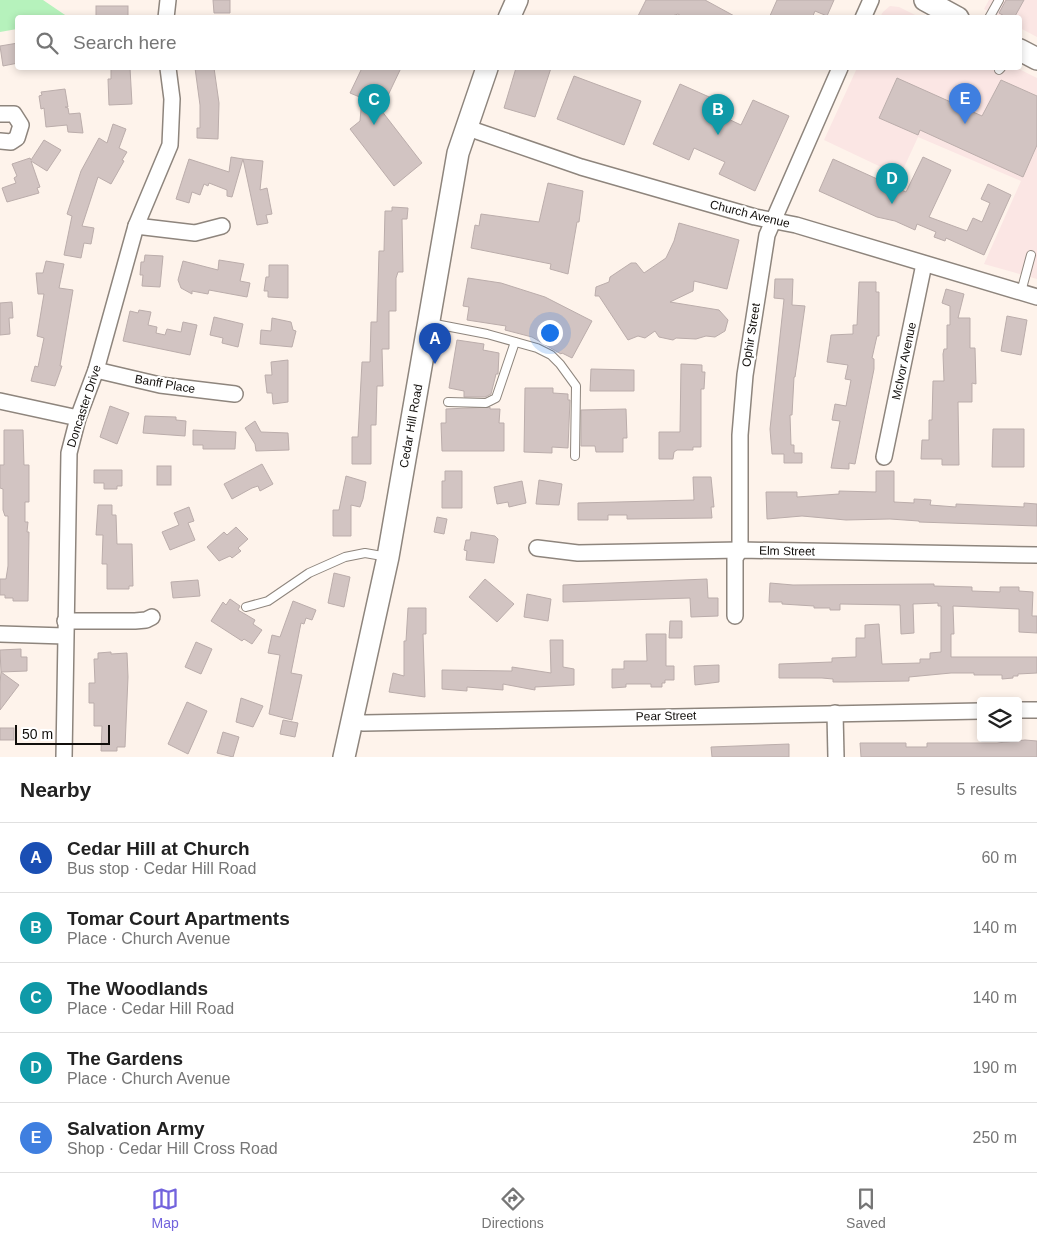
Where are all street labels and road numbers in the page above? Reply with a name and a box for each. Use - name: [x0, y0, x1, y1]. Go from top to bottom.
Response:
- street label: Church Avenue: [709, 197, 792, 231]
- street label: Ophir Street: [739, 301, 763, 368]
- street label: McIvor Avenue: [889, 321, 919, 401]
- street label: Doncaster Drive: [64, 363, 104, 449]
- street label: Banff Place: [134, 372, 197, 396]
- street label: Cedar Hill Road: [397, 383, 425, 469]
- street label: Elm Street: [759, 544, 816, 558]
- street label: Pear Street: [636, 708, 697, 724]

